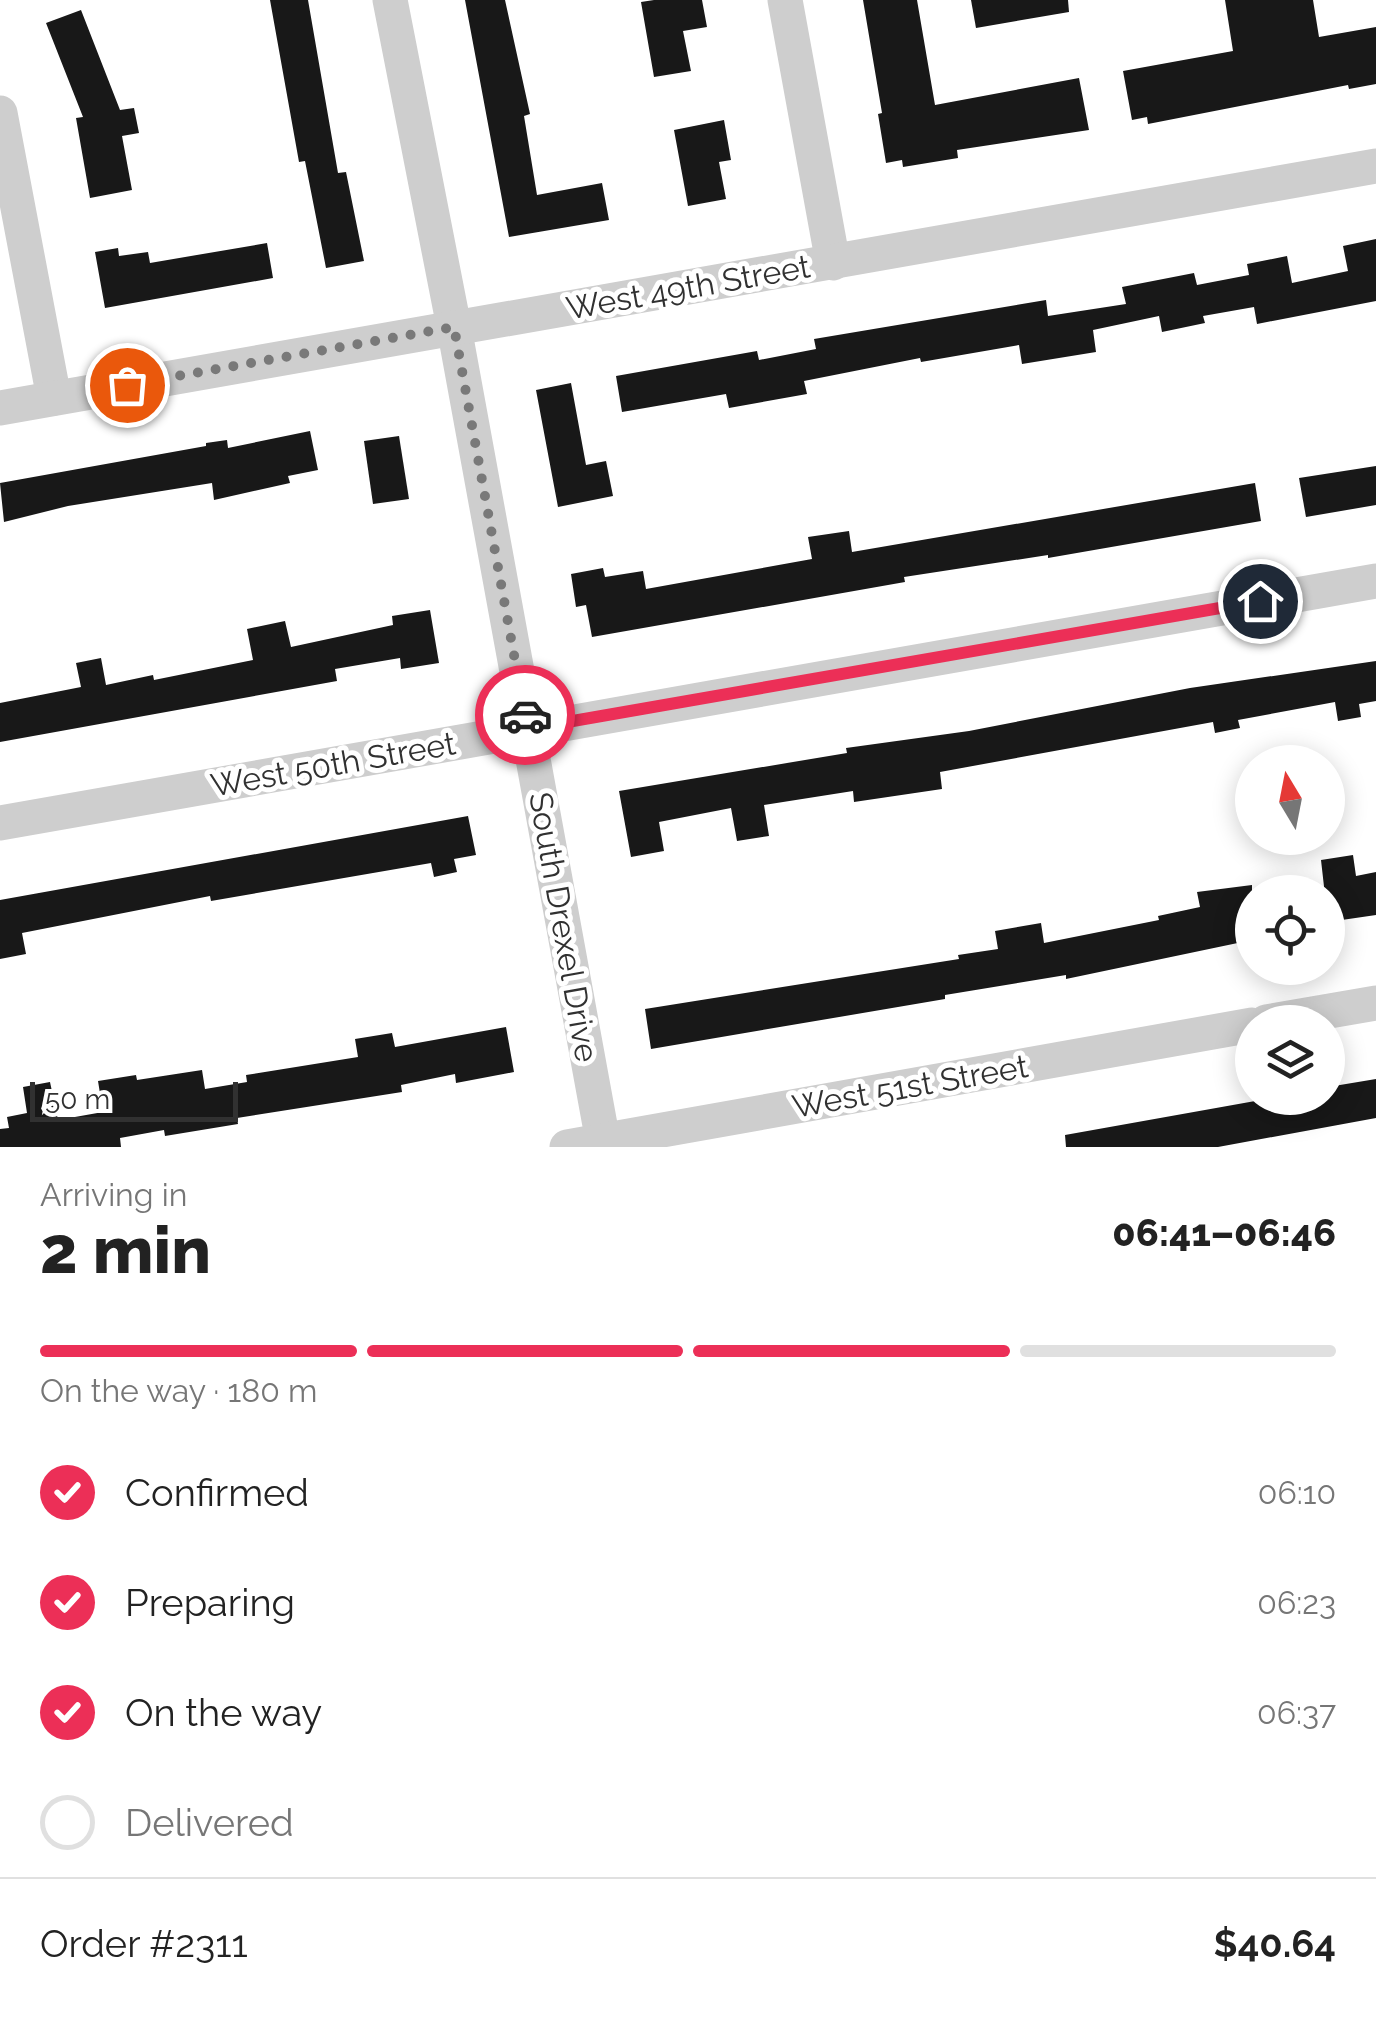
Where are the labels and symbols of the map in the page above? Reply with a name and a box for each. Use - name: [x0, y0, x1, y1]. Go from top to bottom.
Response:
- street label: West 49th Street: [563, 247, 813, 327]
- pin: [85, 343, 170, 428]
- pin: [1218, 559, 1303, 644]
- courier: [475, 665, 575, 765]
- street label: West 50th Street: [208, 724, 458, 804]
- north arrow: [1235, 745, 1345, 855]
- street label: South Drexel Drive: [522, 789, 606, 1065]
- street label: West 51st Street: [789, 1047, 1031, 1125]
- scale bar: [30, 1077, 238, 1122]

